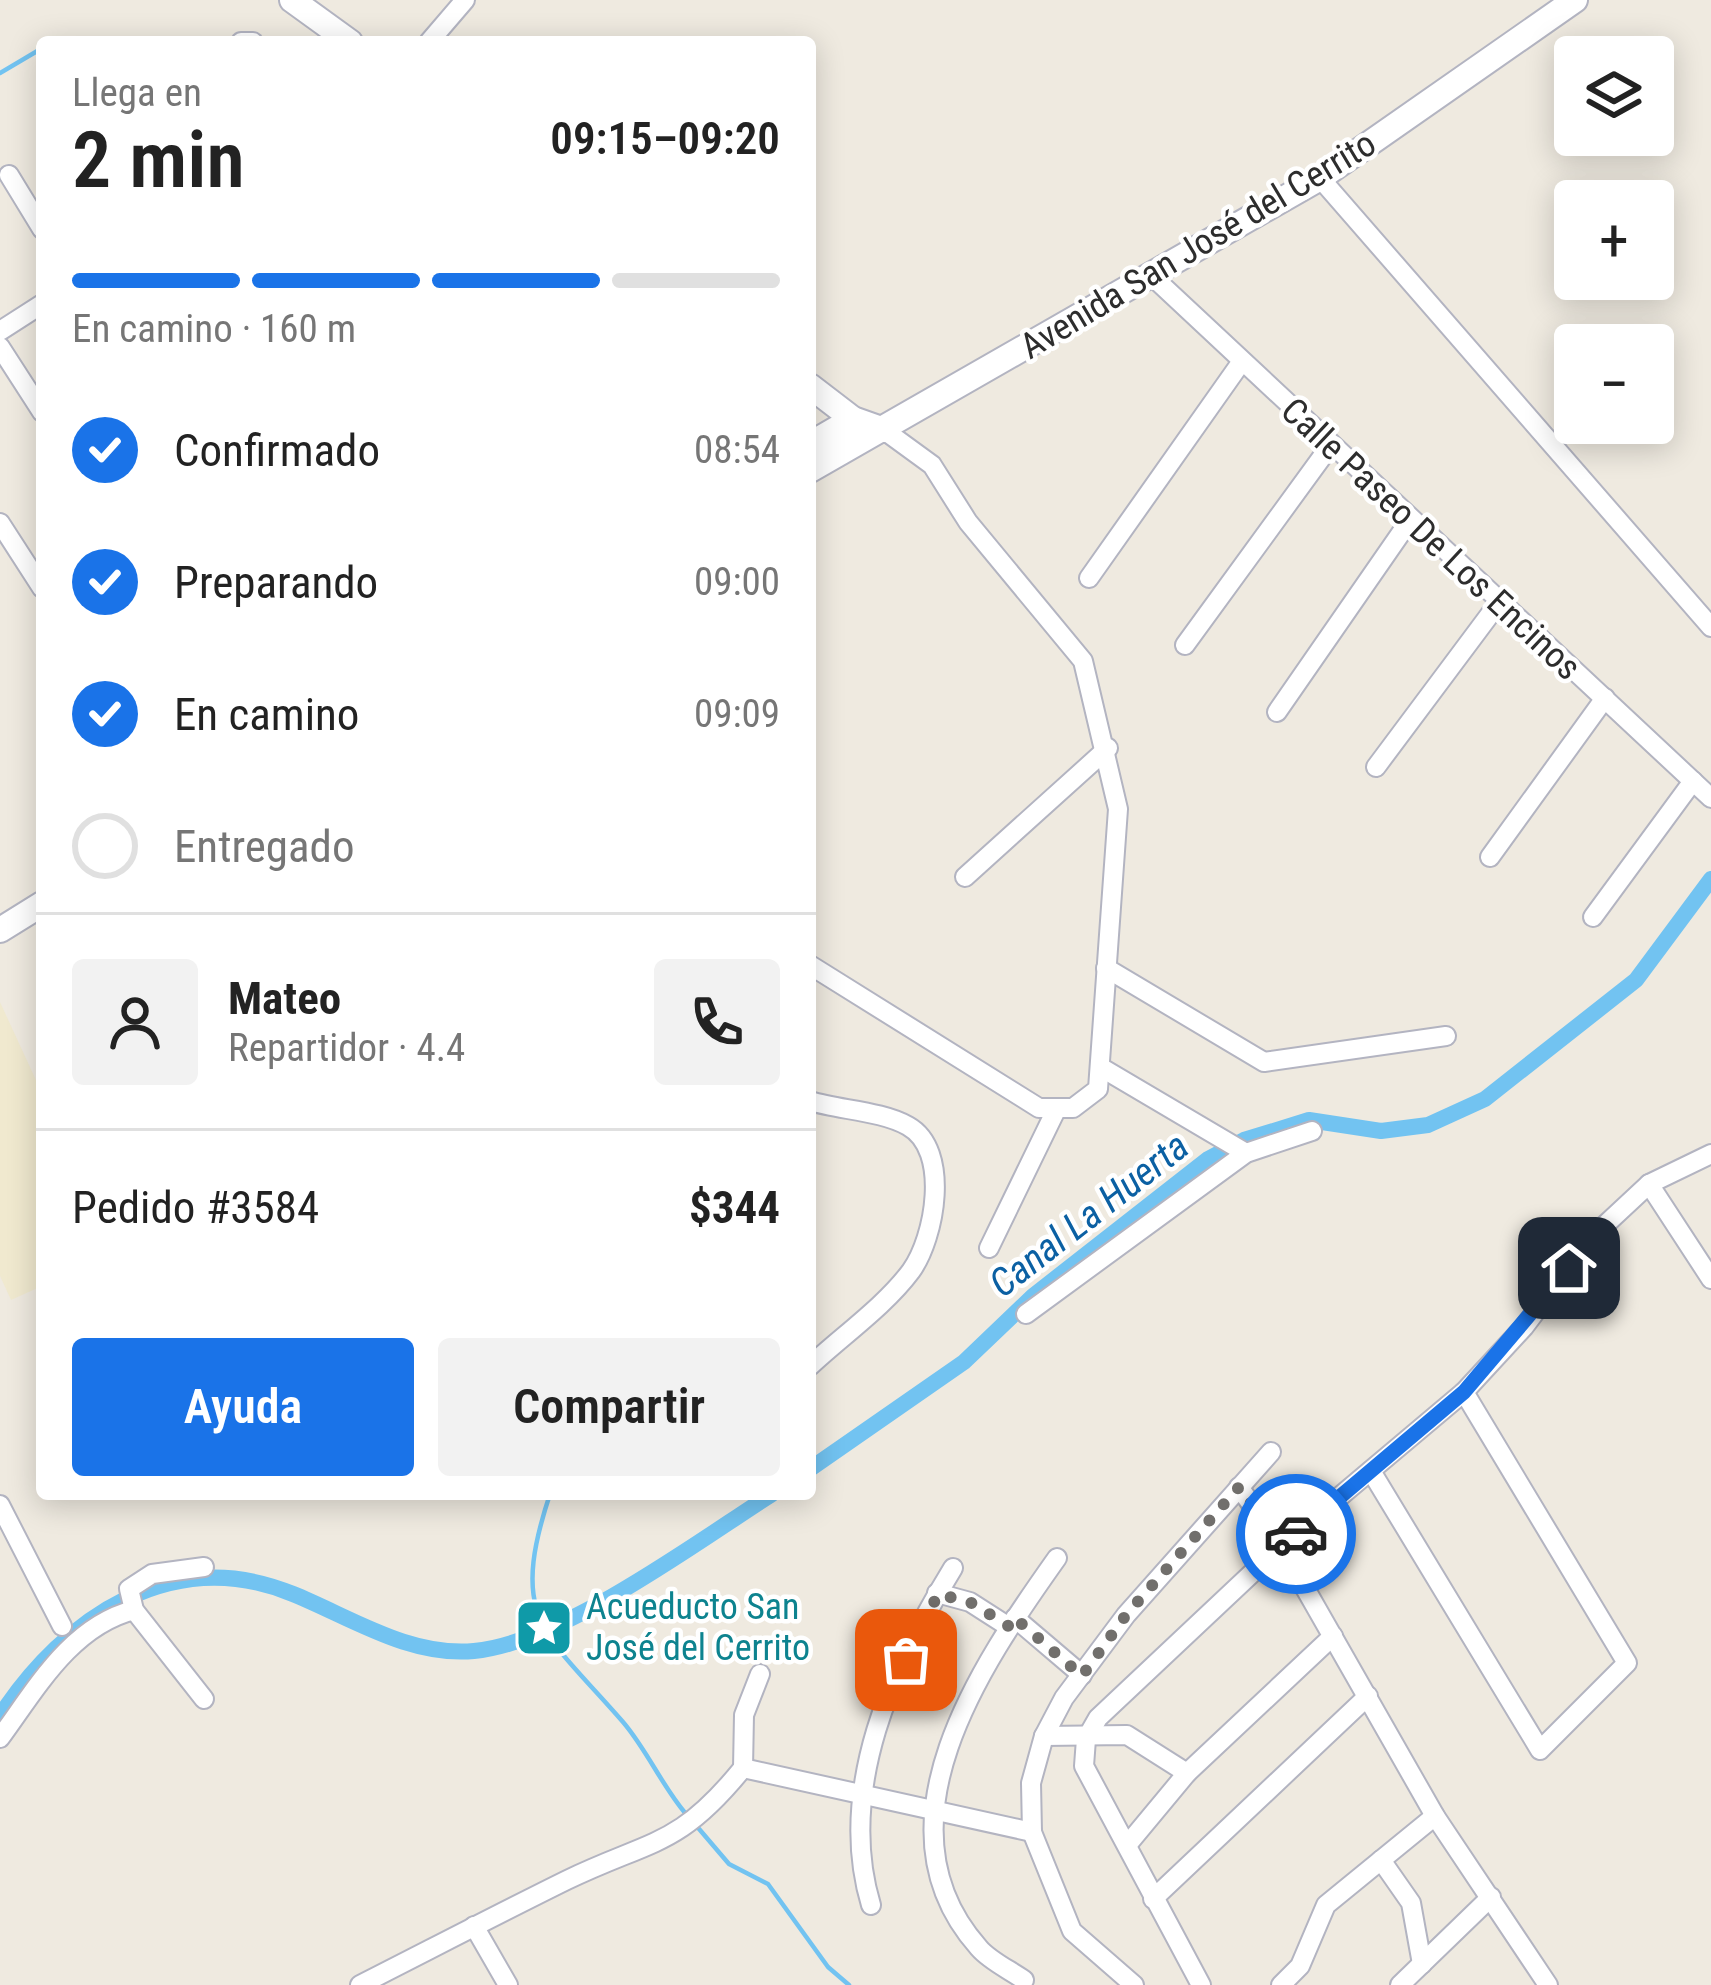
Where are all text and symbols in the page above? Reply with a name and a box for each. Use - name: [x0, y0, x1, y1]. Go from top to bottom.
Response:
- map controls: [1554, 36, 1674, 444]
- button: layers: [1554, 36, 1674, 156]
- text: Llega en: [72, 70, 202, 116]
- text: 09:15–09:20: [550, 112, 780, 165]
- text: 2 min: [72, 115, 245, 206]
- street label: Avenida San José del Cerrito: [1013, 122, 1383, 368]
- button: +: [1554, 180, 1674, 300]
- text: En camino · 160 m: [72, 306, 356, 352]
- button: −: [1554, 324, 1674, 444]
- street label: Calle Paseo De Los Encinos: [1273, 389, 1589, 689]
- icon: check: [72, 417, 138, 483]
- text: Confirmado: [174, 424, 380, 477]
- text: 08:54: [694, 427, 780, 473]
- icon: check: [72, 549, 138, 615]
- text: Preparando: [174, 556, 378, 609]
- text: 09:00: [694, 559, 780, 605]
- icon: check: [72, 681, 138, 747]
- text: En camino: [174, 688, 359, 741]
- text: 09:09: [694, 691, 780, 737]
- text: Entregado: [174, 820, 355, 873]
- button: person: [72, 959, 198, 1085]
- button: phone: [654, 959, 780, 1085]
- text: Mateo: [228, 972, 341, 1025]
- text: Repartidor · 4.4: [228, 1025, 465, 1071]
- water label: Canal La Huerta: [980, 1123, 1198, 1307]
- text: Pedido #3584: [72, 1181, 319, 1234]
- text: $344: [689, 1181, 780, 1234]
- pin: [1518, 1217, 1620, 1319]
- icon: home: [1536, 1235, 1602, 1301]
- button: Ayuda: [72, 1338, 414, 1476]
- button: Compartir: [438, 1338, 780, 1476]
- courier: [1236, 1474, 1356, 1594]
- icon: car: [1263, 1501, 1329, 1567]
- place label: Acueducto San José del Cerrito: [586, 1586, 810, 1669]
- place icon: Acueducto San José del Cerrito: [513, 1597, 575, 1659]
- pin: [855, 1609, 957, 1711]
- icon: bag: [873, 1627, 939, 1693]

